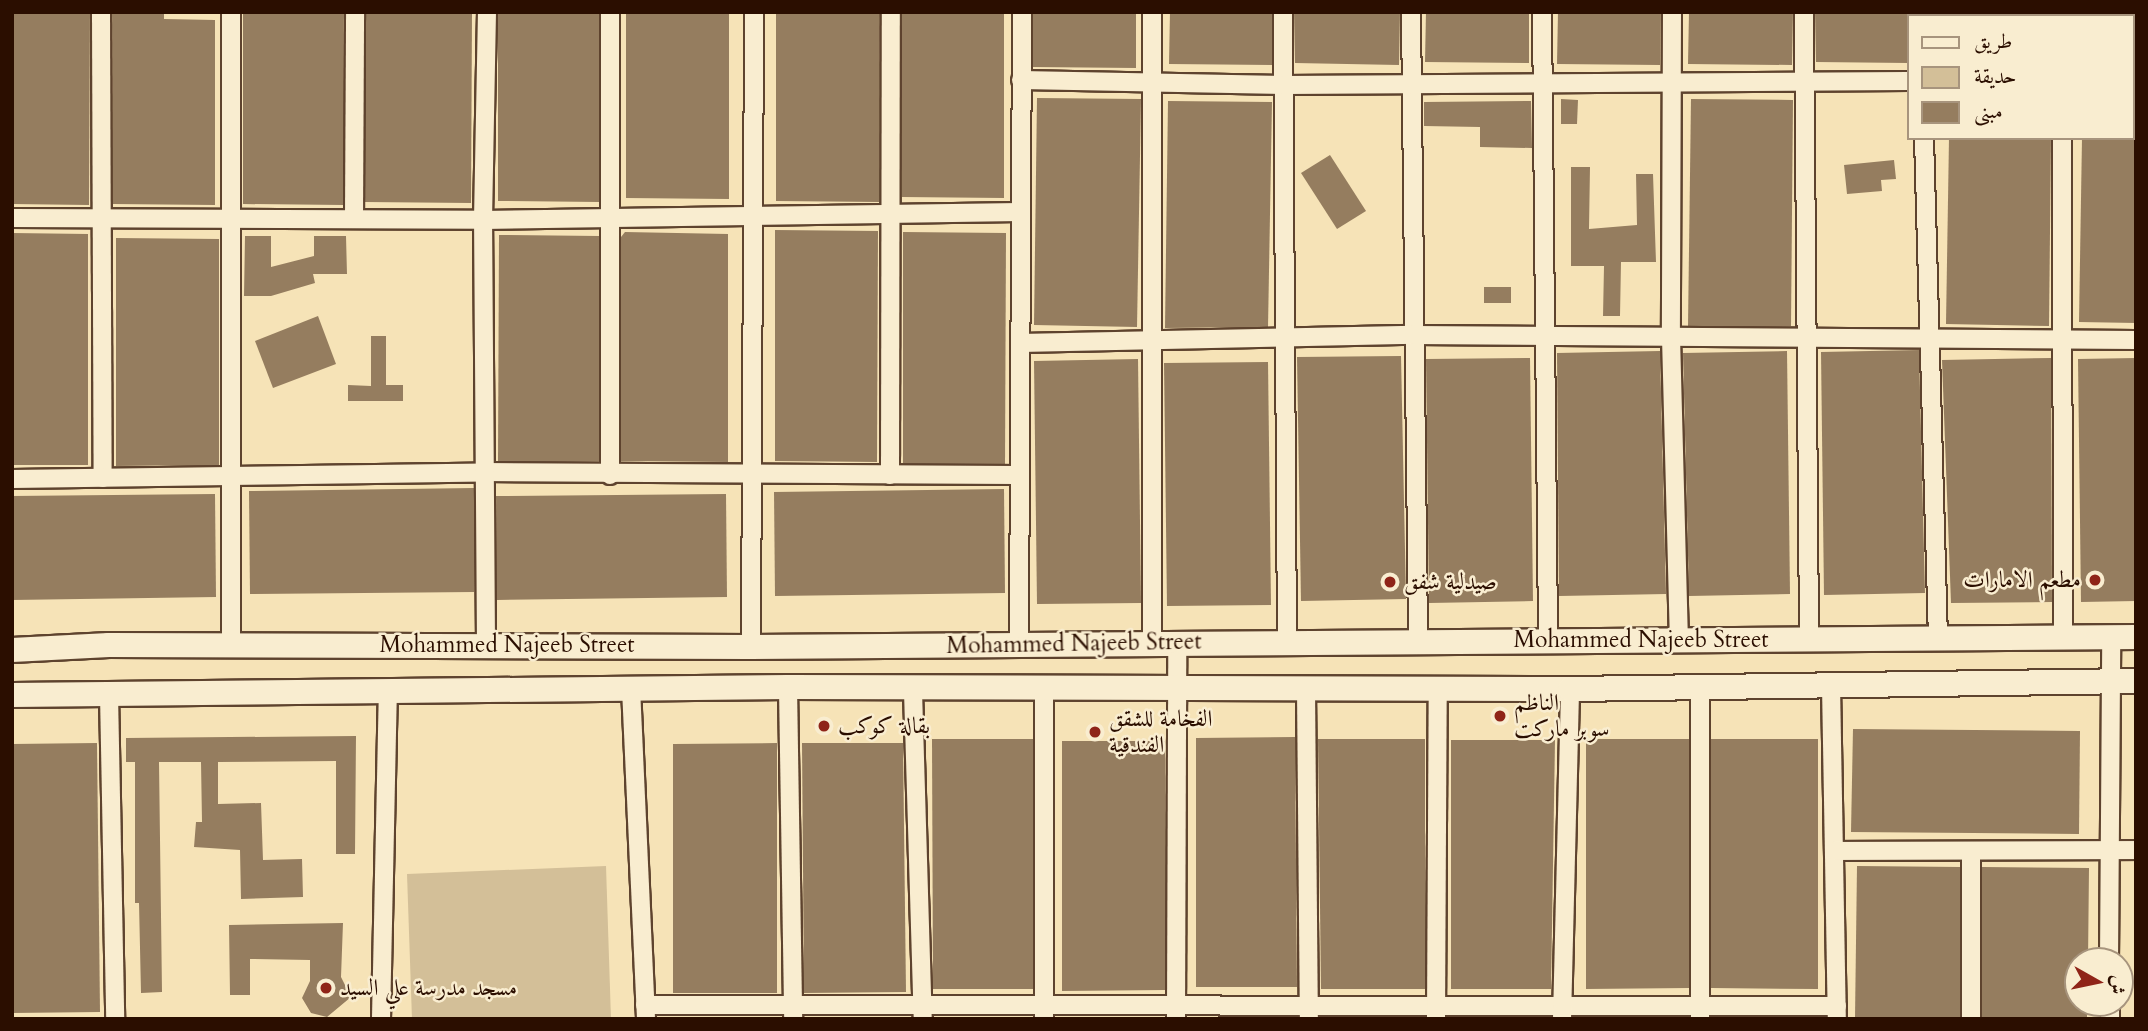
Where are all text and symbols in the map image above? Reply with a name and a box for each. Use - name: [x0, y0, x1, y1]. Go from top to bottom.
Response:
- legend: [1906, 14, 2134, 140]
- text: طريق: [1974, 27, 2012, 56]
- text: حديقة: [1974, 62, 2017, 91]
- text: مبنى: [1974, 97, 2003, 126]
- place label: مطعم الامارات: [1963, 566, 2081, 594]
- place label: صيدلية شفق: [1404, 568, 1497, 596]
- marker: مطعم الامارات: [2087, 572, 2103, 588]
- marker: صيدلية شفق: [1382, 574, 1398, 590]
- street label: Mohammed Najeeb Street: [1513, 626, 1769, 654]
- street label: Mohammed Najeeb Street: [946, 628, 1202, 660]
- street label: Mohammed Najeeb Street: [379, 631, 635, 659]
- place label: الناظم سوبر ماركت: [1514, 689, 1610, 743]
- place label: الفخامة للشقق الفندقية: [1109, 705, 1213, 759]
- marker: الناظم سوبر ماركت: [1492, 708, 1508, 724]
- place label: بقالة كوكب: [838, 712, 930, 740]
- marker: بقالة كوكب: [816, 718, 832, 734]
- marker: الفخامة للشقق الفندقية: [1087, 724, 1103, 740]
- north arrow: [2064, 947, 2134, 1017]
- place label: مسجد مدرسة علي السيد: [340, 974, 517, 1002]
- text: ش: [2103, 974, 2132, 996]
- marker: مسجد مدرسة علي السيد: [318, 980, 334, 996]

